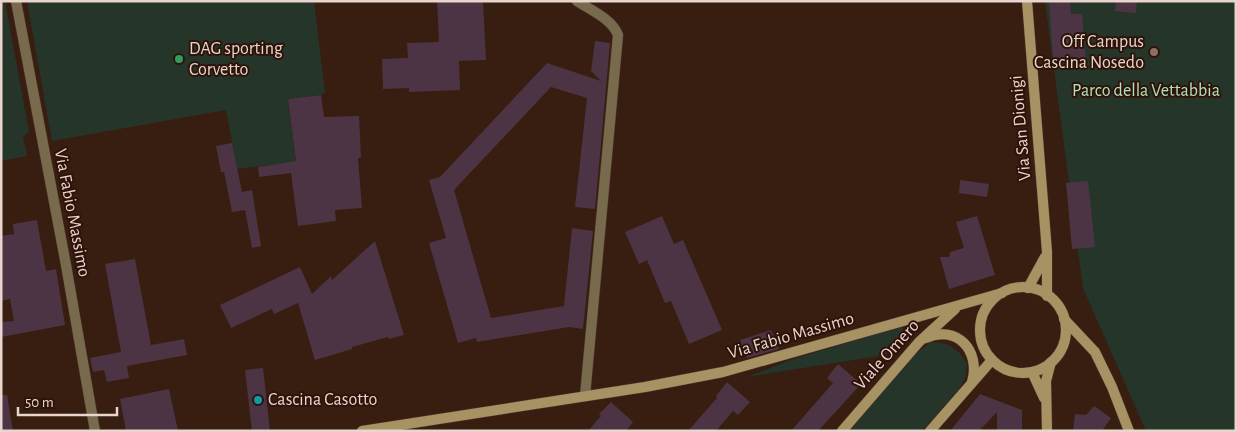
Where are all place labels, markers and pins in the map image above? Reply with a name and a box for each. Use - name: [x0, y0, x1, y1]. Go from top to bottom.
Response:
- place label: Off Campus Cascina Nosedo: [1034, 33, 1144, 72]
- place label: DAG sporting Corvetto: [189, 40, 283, 79]
- marker: Off Campus Cascina Nosedo: [1148, 46, 1160, 58]
- marker: DAG sporting Corvetto: [173, 53, 185, 65]
- place label: Cascina Casotto: [268, 391, 378, 409]
- marker: Cascina Casotto: [252, 394, 264, 406]

